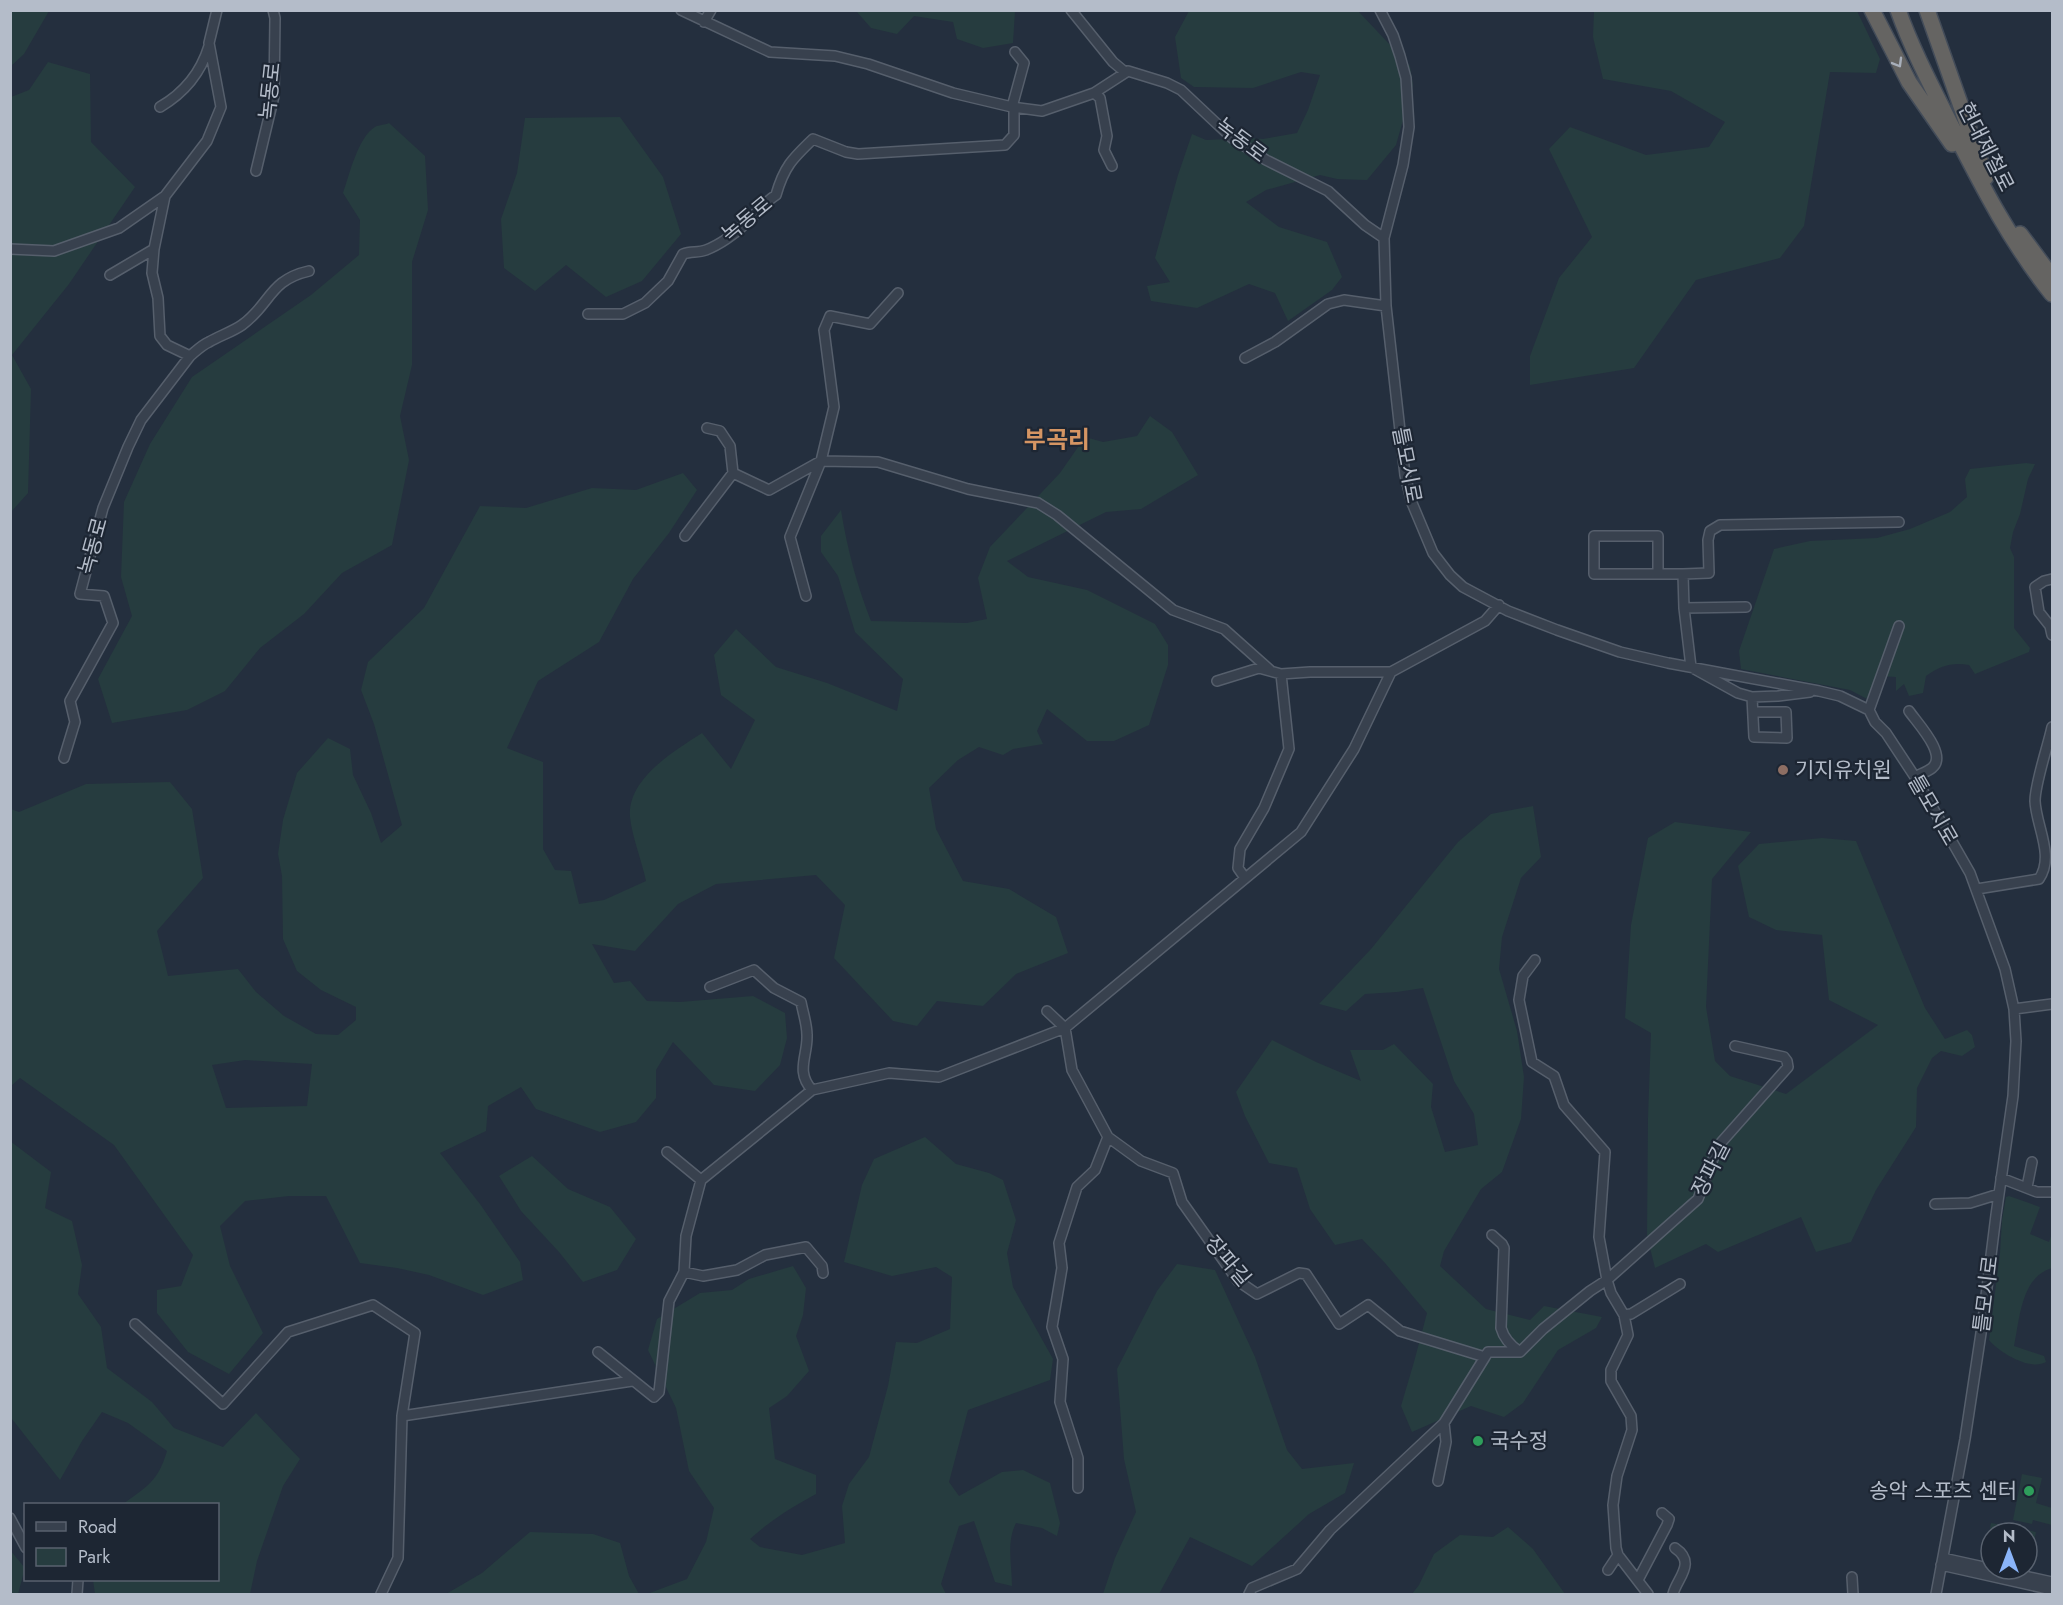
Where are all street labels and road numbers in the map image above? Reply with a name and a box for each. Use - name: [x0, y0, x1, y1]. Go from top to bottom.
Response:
- street label: 녹동로: [252, 61, 288, 121]
- street label: 현대제철로: [1951, 97, 2021, 197]
- street label: 녹동로: [1209, 111, 1273, 169]
- street label: 녹동로: [715, 189, 779, 249]
- street label: 틀모시로: [1385, 424, 1429, 506]
- street label: 녹동로: [71, 514, 115, 578]
- street label: 틀모시로: [1901, 769, 1965, 851]
- street label: 장파길: [1684, 1136, 1738, 1202]
- street label: 장파길: [1198, 1229, 1258, 1293]
- street label: 틀모시로: [1966, 1254, 2006, 1334]

